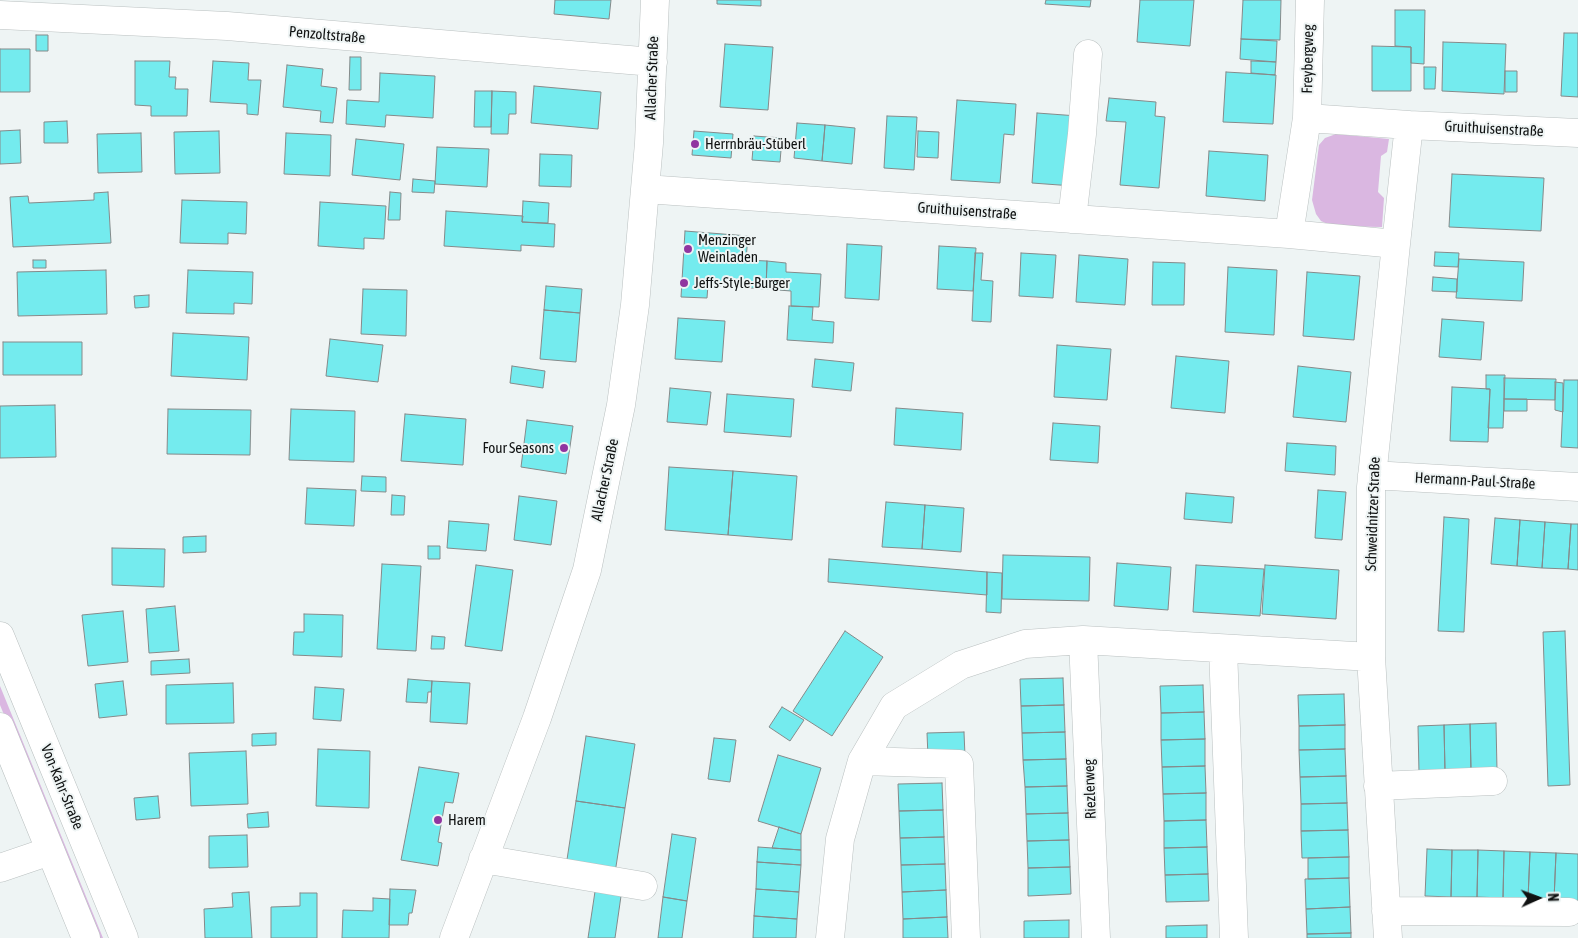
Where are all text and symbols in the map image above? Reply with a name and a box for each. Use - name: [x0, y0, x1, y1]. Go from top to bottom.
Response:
- street label: Penzoltstraße: [288, 23, 366, 47]
- street label: Freybergweg: [1298, 24, 1318, 94]
- street label: Allacher Straße: [642, 36, 662, 120]
- street label: Gruithuisenstraße: [1444, 117, 1544, 141]
- place label: Herrnbräu-Stüberl: [705, 135, 806, 153]
- marker: Herrnbräu-Stüberl: [689, 138, 701, 150]
- street label: Gruithuisenstraße: [917, 199, 1017, 223]
- place label: Menzinger Weinladen: [698, 231, 758, 266]
- marker: Menzinger Weinladen: [682, 243, 694, 255]
- place label: Jeffs-Style-Burger: [694, 274, 790, 292]
- marker: Jeffs-Style-Burger: [678, 277, 690, 289]
- street label: Allacher Straße: [587, 437, 623, 523]
- place label: Four Seasons: [482, 439, 554, 457]
- marker: Four Seasons: [558, 442, 570, 454]
- street label: Schweidnitzer Straße: [1362, 456, 1384, 572]
- street label: Hermann-Paul-Straße: [1414, 469, 1536, 493]
- street label: Von-Kahr-Straße: [37, 742, 87, 832]
- street label: Riezlerweg: [1080, 759, 1100, 819]
- place label: Harem: [448, 811, 486, 829]
- marker: Harem: [432, 814, 444, 826]
- north arrow: [1513, 873, 1563, 923]
- text: N: [1545, 893, 1561, 902]

